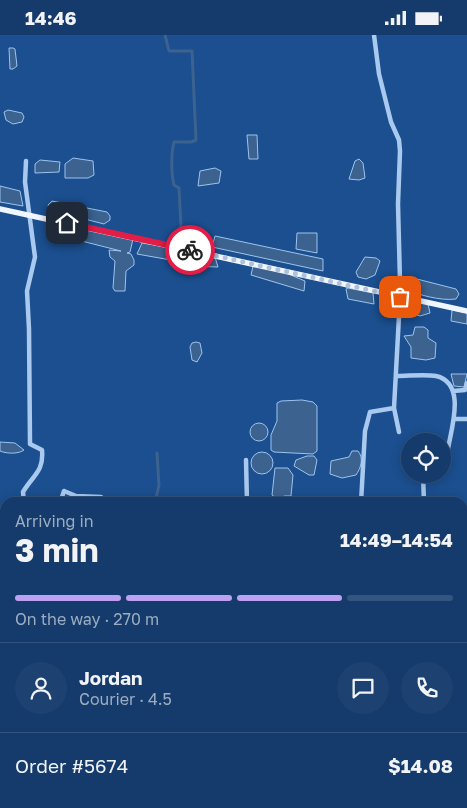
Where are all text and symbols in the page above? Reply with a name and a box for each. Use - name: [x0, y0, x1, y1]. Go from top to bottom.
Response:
- text: 14:46: [25, 6, 77, 29]
- pin: [46, 202, 88, 244]
- icon: home: [53, 209, 81, 237]
- courier: [165, 225, 215, 275]
- icon: bike: [176, 236, 204, 264]
- pin: [379, 276, 421, 318]
- icon: bag: [386, 283, 414, 311]
- map controls: [401, 433, 451, 483]
- button: locate: [401, 433, 451, 483]
- text: Arriving in: [15, 511, 94, 531]
- text: 14:49–14:54: [340, 528, 453, 551]
- text: 3 min: [15, 531, 99, 569]
- text: On the way · 270 m: [15, 609, 159, 629]
- button: person: [15, 662, 67, 714]
- button: chat: [337, 662, 389, 714]
- button: phone: [401, 662, 453, 714]
- text: Jordan: [79, 666, 143, 689]
- text: Courier · 4.5: [79, 689, 172, 709]
- text: Order #5674: [15, 754, 128, 777]
- text: $14.08: [388, 754, 453, 777]

